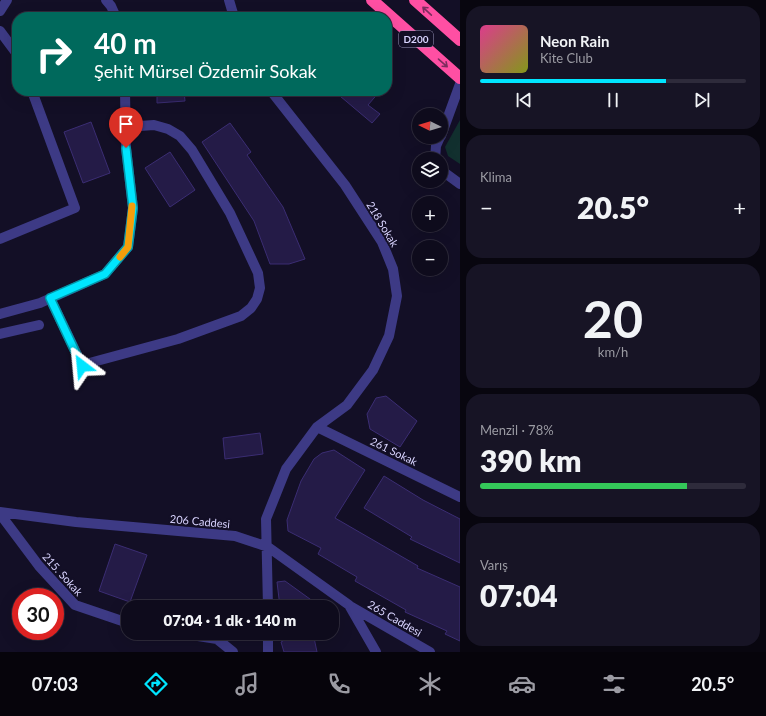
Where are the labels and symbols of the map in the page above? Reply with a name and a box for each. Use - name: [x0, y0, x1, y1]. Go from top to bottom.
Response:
- one-way arrow: [422, 6, 432, 16]
- road number: D200: [399, 31, 433, 47]
- one-way arrow: [438, 58, 448, 67]
- pin: [109, 107, 143, 148]
- north arrow: [412, 108, 448, 144]
- street label: 218 Sokak: [364, 199, 402, 249]
- position arrow: [61, 345, 103, 387]
- street label: 261 Sokak: [368, 434, 420, 468]
- street label: 206 Caddesi: [169, 512, 231, 530]
- street label: 215. Sokak: [40, 550, 86, 598]
- speed limit sign: 30: [12, 588, 64, 640]
- street label: 265 Caddesi: [366, 597, 425, 639]

